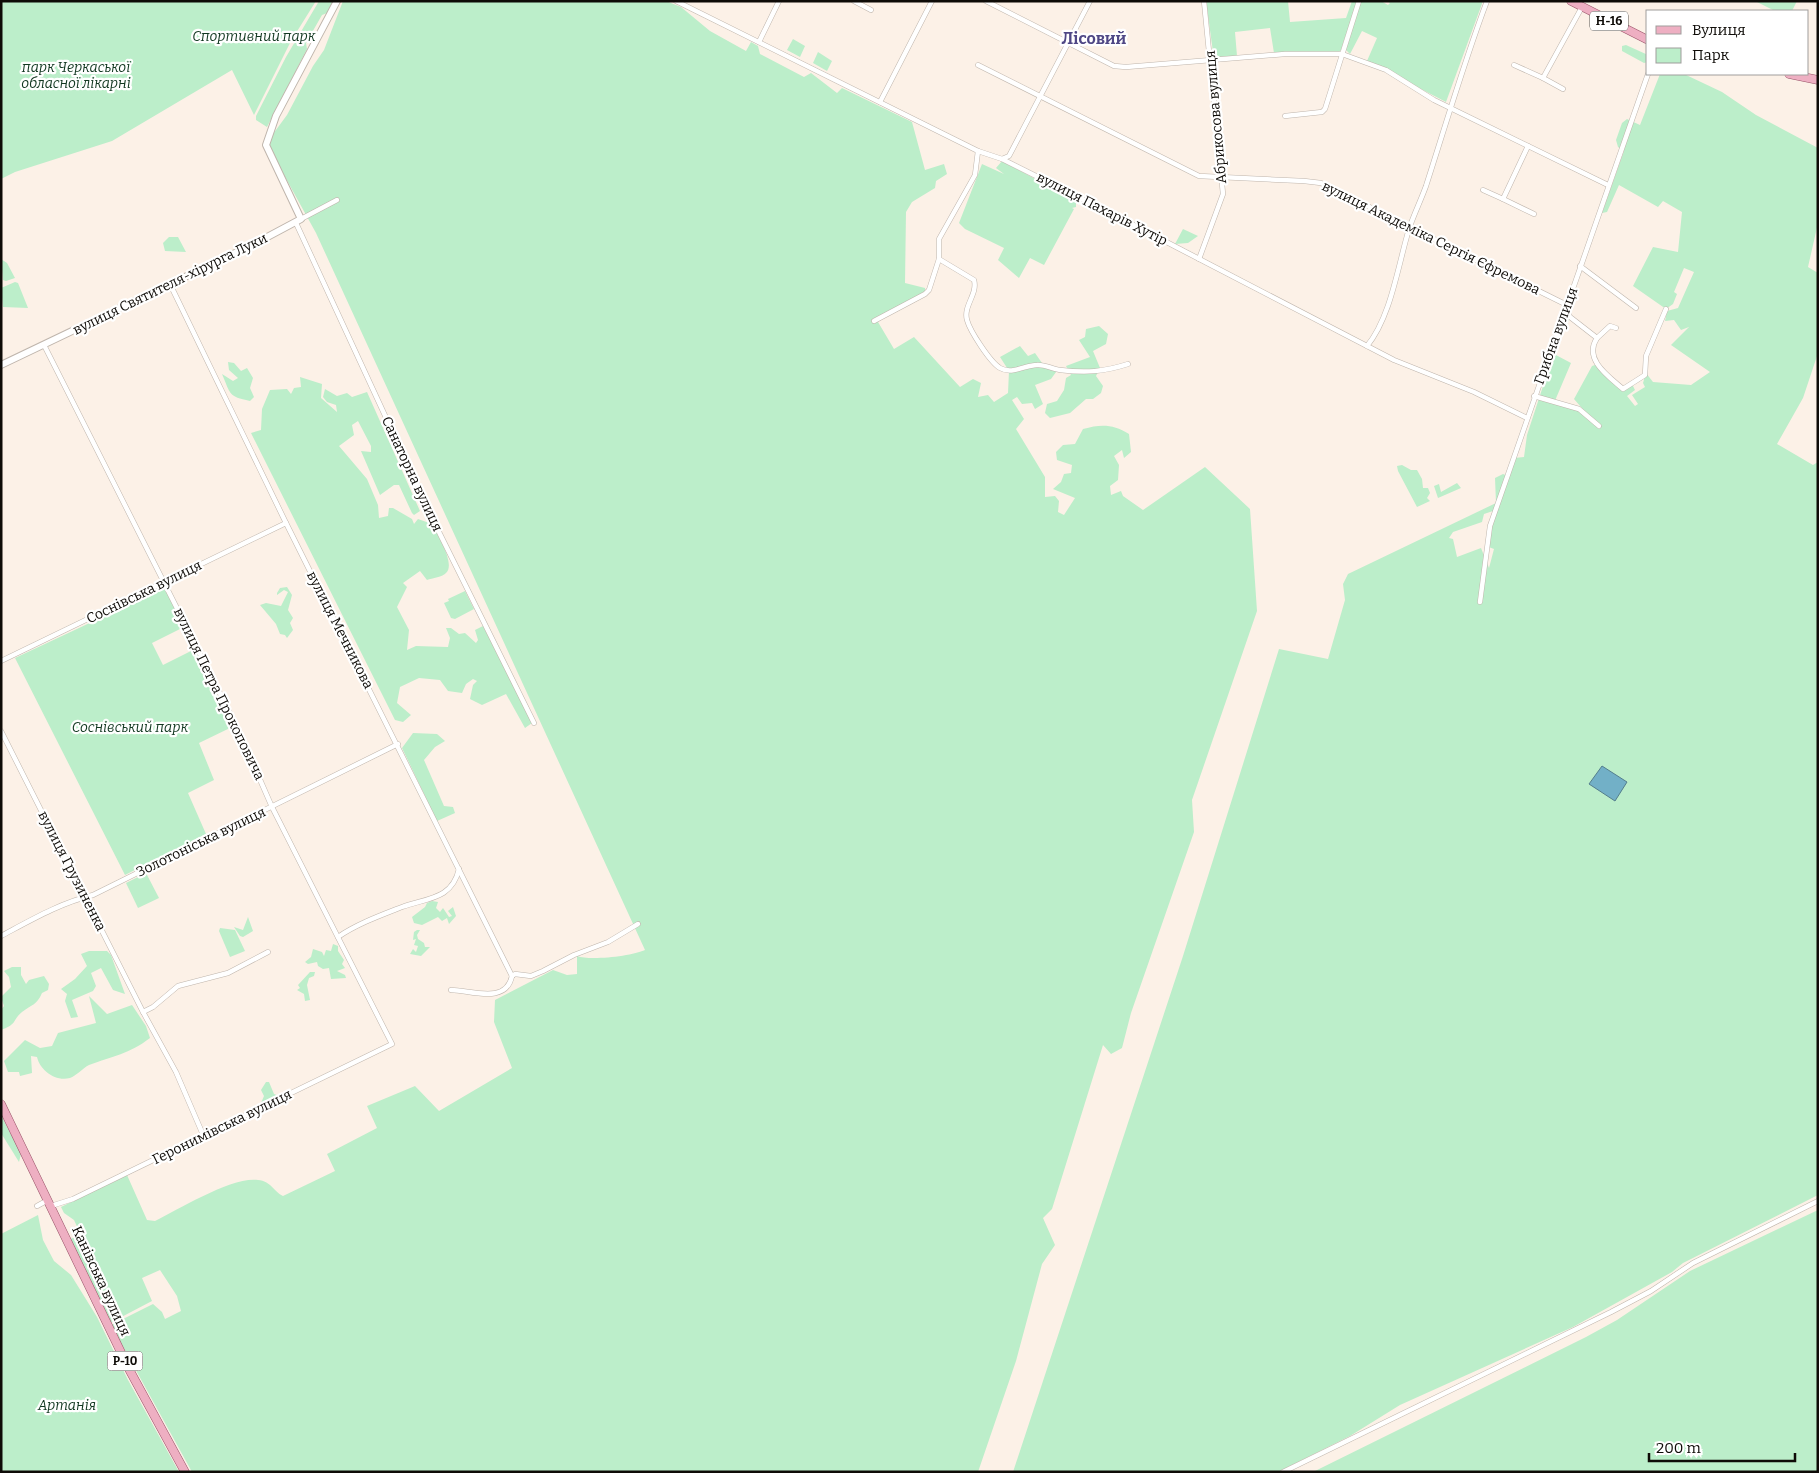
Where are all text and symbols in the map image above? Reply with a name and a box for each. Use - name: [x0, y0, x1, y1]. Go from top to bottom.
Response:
- legend: [1646, 10, 1809, 75]
- road number: Н-16: [1590, 12, 1628, 30]
- text: Вулиця: [1692, 21, 1746, 39]
- park label: Спортивний парк: [192, 28, 316, 45]
- district label: Лісовий: [1062, 29, 1127, 48]
- text: Парк: [1692, 46, 1730, 64]
- street label: Абрикосова вулиця: [1202, 49, 1230, 184]
- park label: парк Черкаської обласної лікарні: [21, 59, 131, 92]
- street label: вулиця Пахарів Хутір: [1034, 169, 1170, 249]
- street label: вулиця Академіка Сергія Єфремова: [1319, 178, 1543, 299]
- street label: вулиця Святителя-хірурга Луки: [70, 229, 270, 339]
- street label: Грибна вулиця: [1531, 285, 1582, 387]
- street label: Санаторна вулиця: [378, 414, 446, 534]
- street label: Соснівська вулиця: [83, 557, 205, 627]
- street label: вулиця Мечникова: [303, 568, 377, 692]
- street label: вулиця Петра Прокоповича: [170, 605, 268, 783]
- park label: Соснівський парк: [72, 719, 188, 736]
- street label: Золотоніська вулиця: [134, 803, 269, 881]
- street label: вулиця Грузиненка: [34, 808, 110, 934]
- street label: Геронимівська вулиця: [149, 1086, 295, 1168]
- street label: Канівська вулиця: [68, 1223, 134, 1339]
- road number: Р-10: [108, 1352, 142, 1370]
- park label: Артанія: [37, 1397, 96, 1414]
- scale bar: [1649, 1430, 1795, 1462]
- text: 200 m: [1656, 1439, 1701, 1457]

